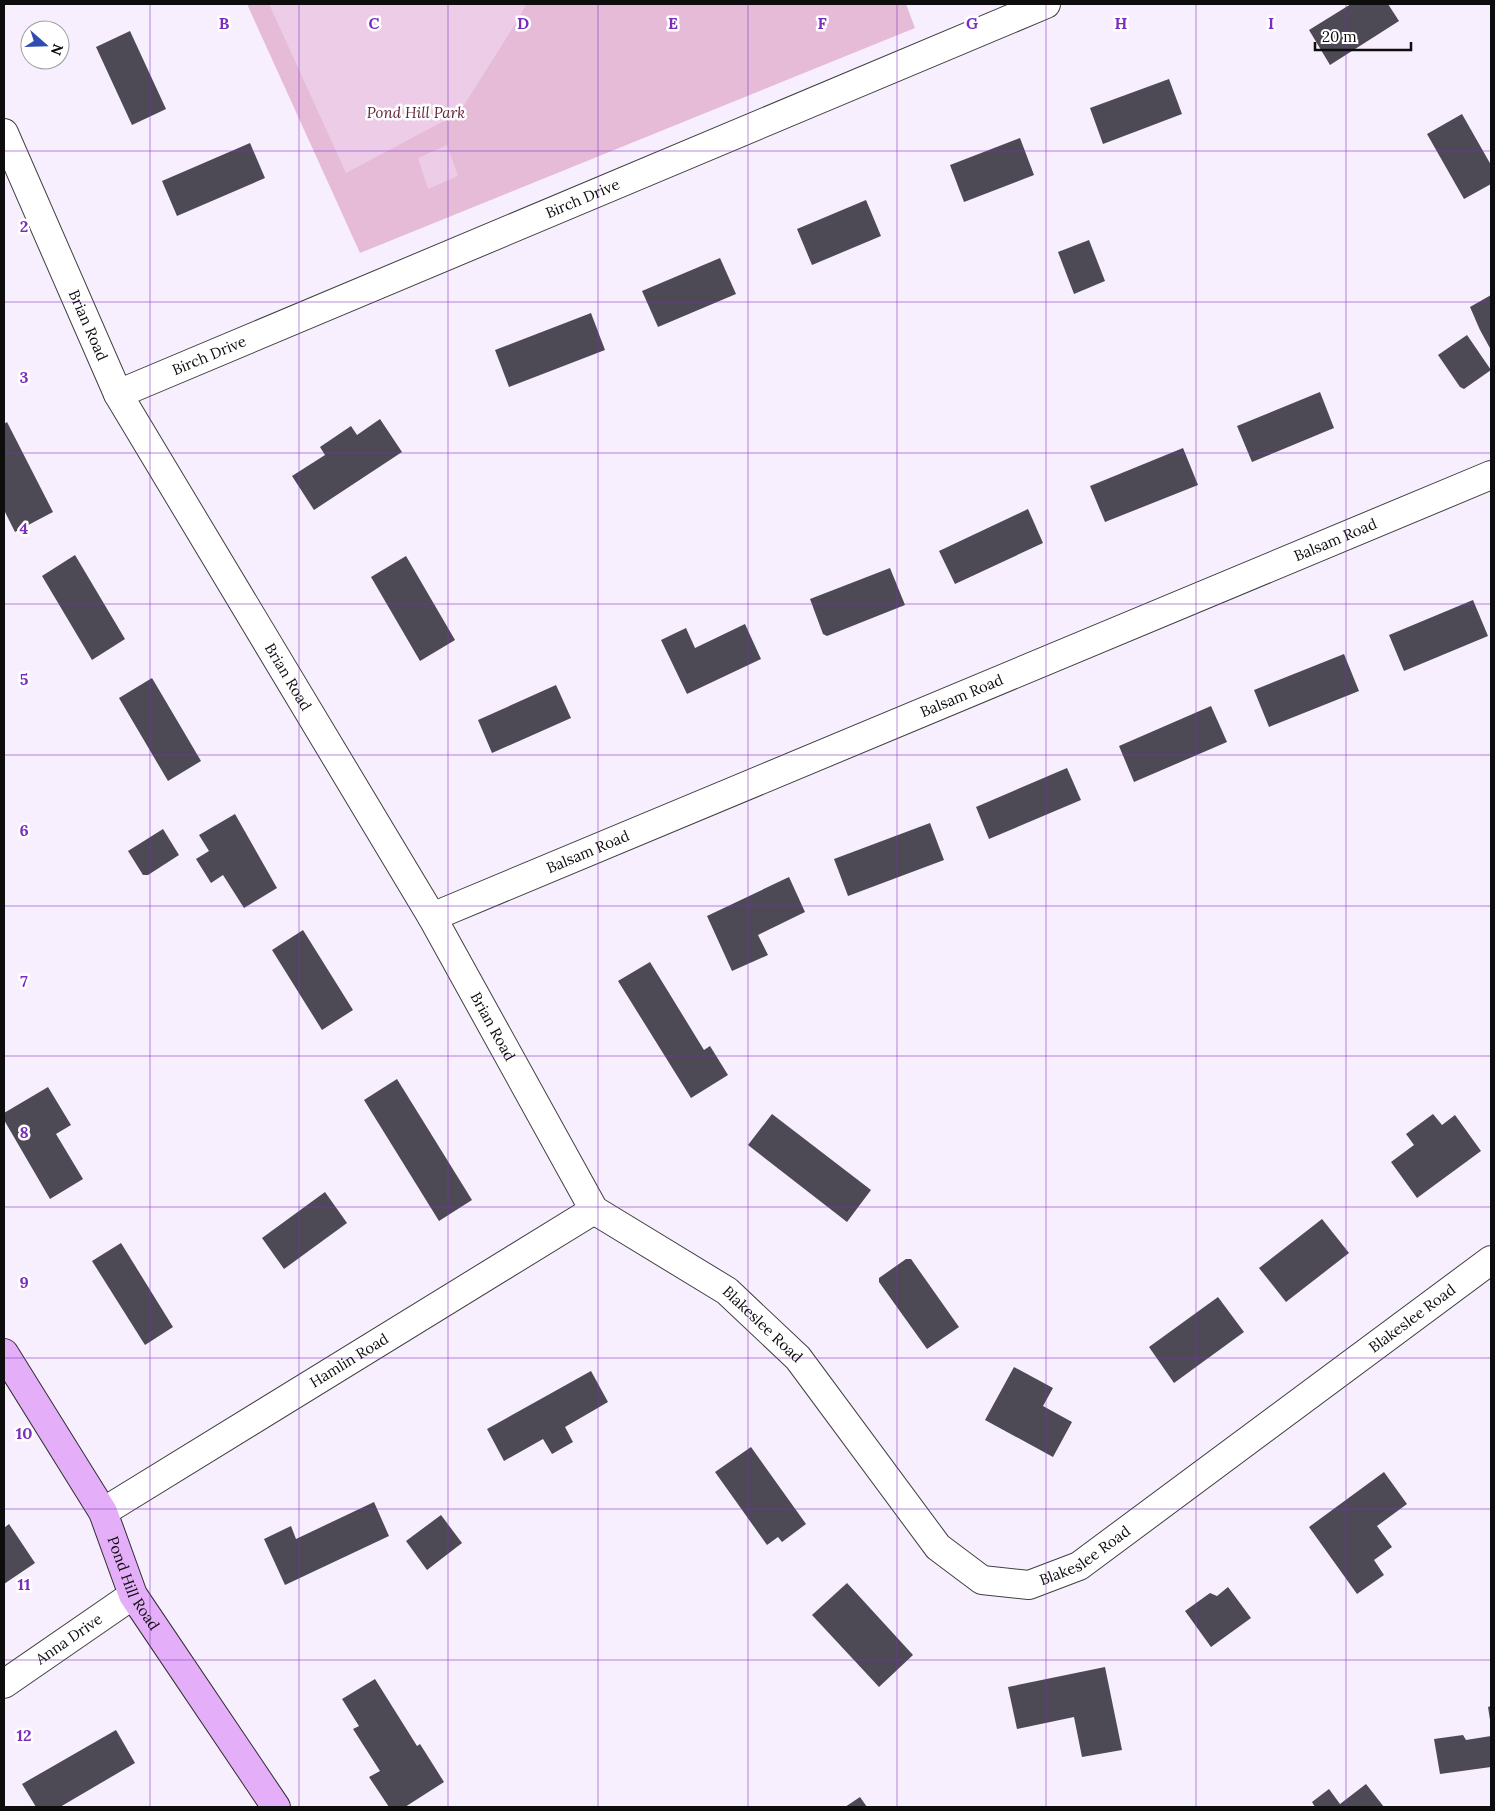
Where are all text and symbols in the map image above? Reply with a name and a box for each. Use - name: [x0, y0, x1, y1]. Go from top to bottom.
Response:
- text: B: [219, 13, 230, 33]
- text: C: [368, 13, 380, 33]
- text: D: [517, 13, 529, 33]
- text: E: [668, 13, 678, 33]
- text: F: [817, 13, 827, 33]
- text: G: [966, 13, 978, 33]
- text: H: [1115, 13, 1128, 33]
- text: I: [1268, 13, 1274, 33]
- north arrow: [20, 20, 70, 70]
- scale bar: [1315, 20, 1411, 52]
- text: 20 m: [1322, 27, 1357, 46]
- text: N: [47, 41, 68, 58]
- park label: Pond Hill Park: [367, 103, 465, 122]
- street label: Birch Drive: [543, 174, 622, 222]
- text: 2: [20, 216, 28, 236]
- street label: Brian Road: [65, 287, 112, 364]
- street label: Birch Drive: [169, 331, 249, 379]
- text: 3: [20, 367, 29, 387]
- street label: Balsam Road: [1291, 514, 1380, 565]
- text: 4: [20, 518, 29, 538]
- street label: Brian Road: [261, 640, 316, 714]
- text: 5: [20, 669, 29, 689]
- street label: Balsam Road: [917, 670, 1006, 721]
- text: 6: [19, 820, 29, 840]
- street label: Balsam Road: [543, 826, 632, 877]
- text: 7: [20, 971, 28, 991]
- street label: Brian Road: [466, 989, 520, 1064]
- text: 8: [19, 1122, 29, 1142]
- text: 9: [19, 1272, 29, 1292]
- street label: Blakeslee Road: [1365, 1280, 1459, 1357]
- street label: Blakeslee Road: [719, 1282, 807, 1366]
- street label: Hamlin Road: [306, 1329, 392, 1392]
- text: 10: [16, 1423, 32, 1443]
- street label: Blakeslee Road: [1037, 1521, 1134, 1589]
- street label: Pond Hill Road: [104, 1533, 164, 1634]
- text: 11: [18, 1574, 31, 1594]
- street label: Anna Drive: [31, 1609, 106, 1669]
- text: 12: [16, 1725, 32, 1745]

